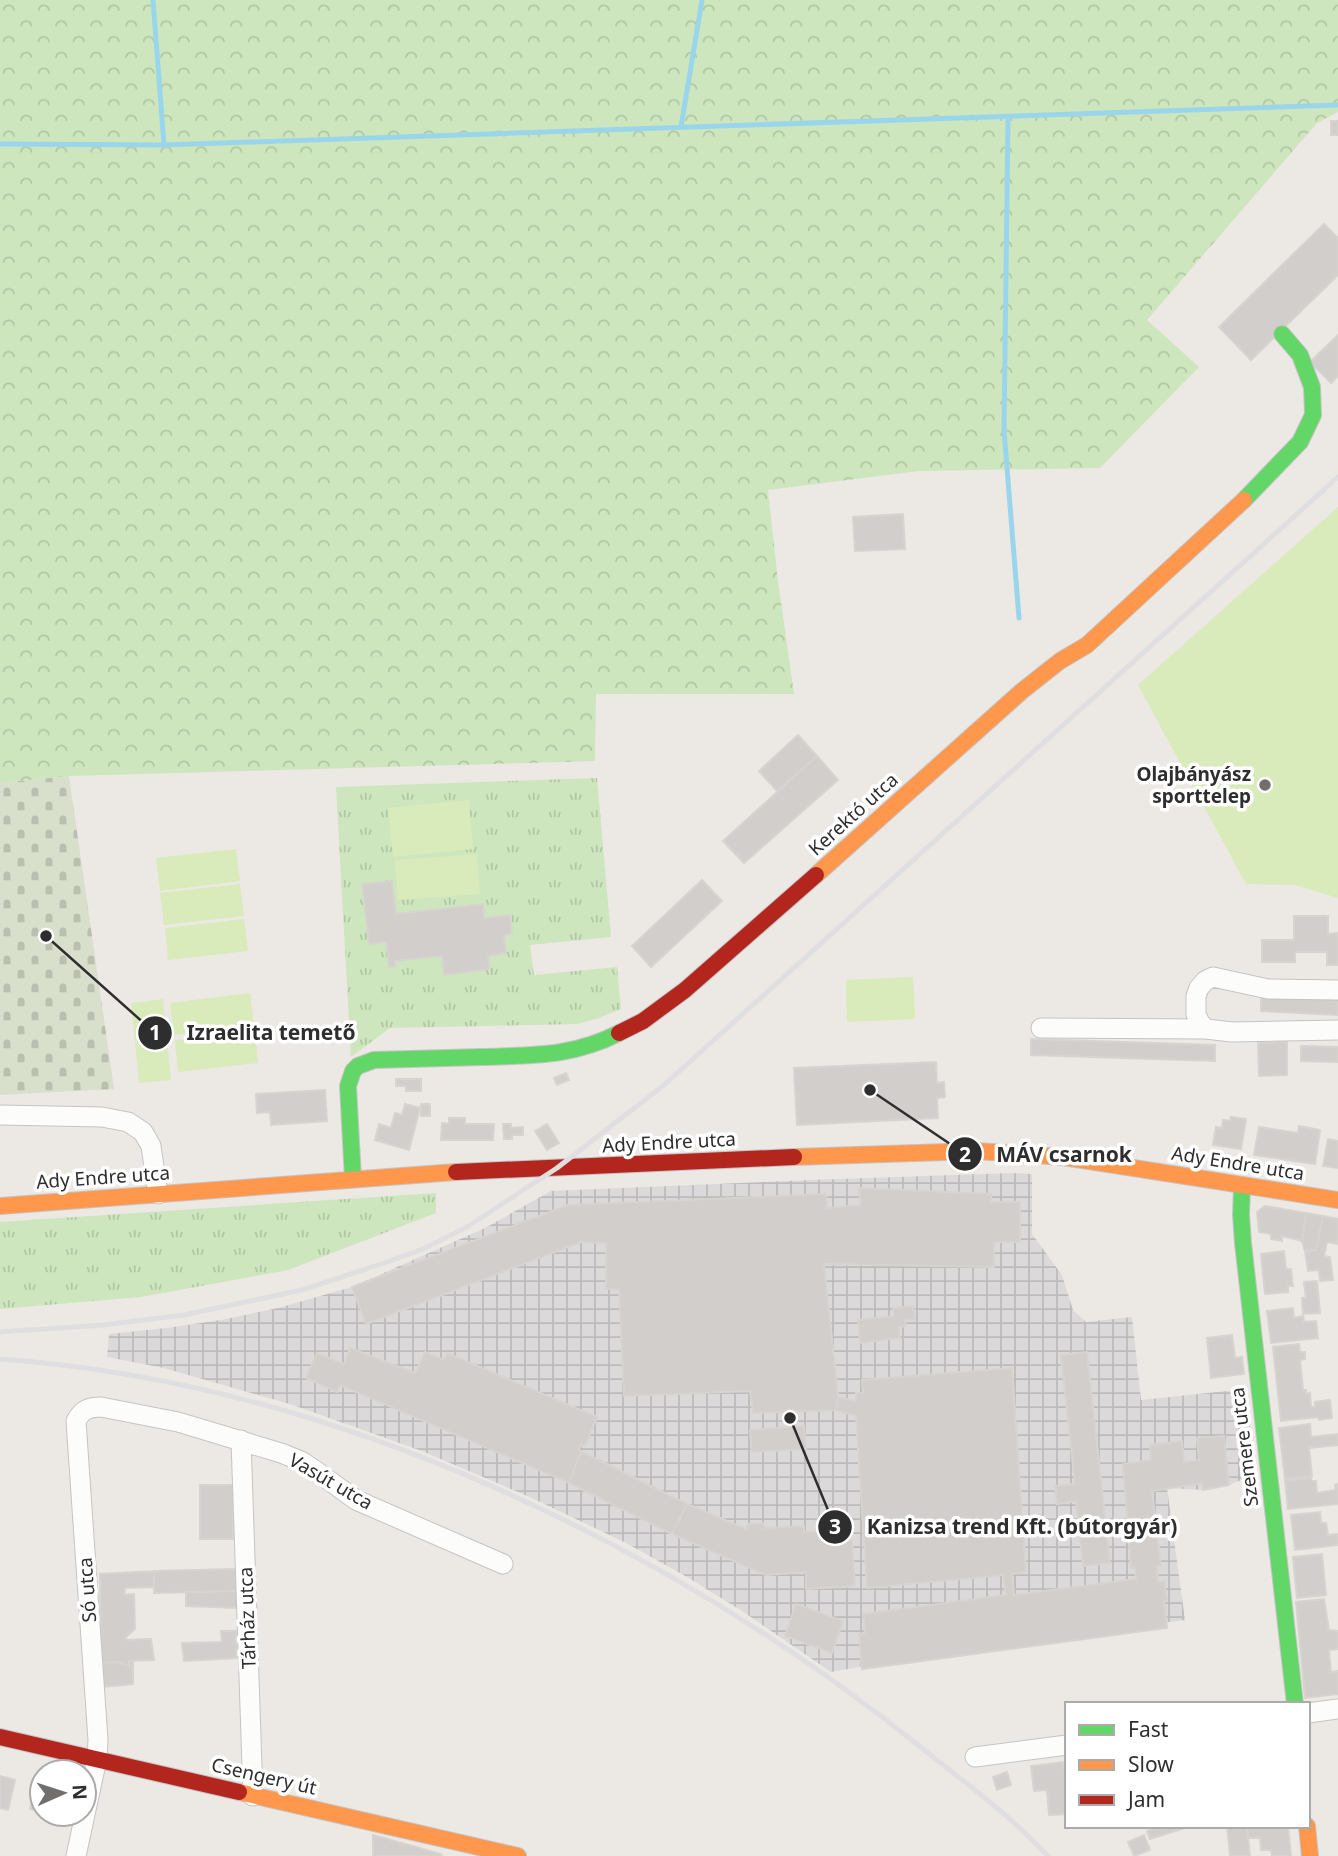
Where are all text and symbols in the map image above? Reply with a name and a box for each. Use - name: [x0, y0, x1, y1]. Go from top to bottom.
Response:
- place label: Olajbányász sporttelep: [1136, 761, 1251, 809]
- street label: Kerektó utca: [803, 767, 903, 861]
- marker: Olajbányász sporttelep: [1257, 777, 1273, 793]
- callout: Izraelita temető: [138, 1012, 370, 1054]
- text: 1: [149, 1018, 161, 1046]
- text: Izraelita temető: [186, 1018, 356, 1046]
- street label: Ady Endre utca: [601, 1126, 737, 1158]
- callout: MÁV csarnok: [947, 1133, 1146, 1175]
- text: 2: [959, 1140, 971, 1168]
- text: MÁV csarnok: [996, 1140, 1133, 1168]
- street label: Ady Endre utca: [1170, 1140, 1306, 1186]
- street label: Ady Endre utca: [35, 1159, 171, 1195]
- street label: Szemere utca: [1224, 1386, 1264, 1508]
- street label: Vasút utca: [284, 1447, 378, 1515]
- callout: Kanizsa trend Kft. (bútorgyár): [818, 1506, 1191, 1548]
- text: 3: [829, 1512, 841, 1540]
- text: Kanizsa trend Kft. (bútorgyár): [867, 1512, 1177, 1540]
- street label: Só utca: [72, 1557, 102, 1623]
- street label: Tárház utca: [232, 1566, 262, 1670]
- legend: [1065, 1702, 1310, 1828]
- text: Fast: [1128, 1715, 1169, 1743]
- text: Slow: [1128, 1750, 1174, 1778]
- street label: Csengery út: [209, 1751, 319, 1801]
- north arrow: [28, 1758, 98, 1828]
- text: N: [67, 1784, 93, 1801]
- text: Jam: [1126, 1785, 1165, 1813]

